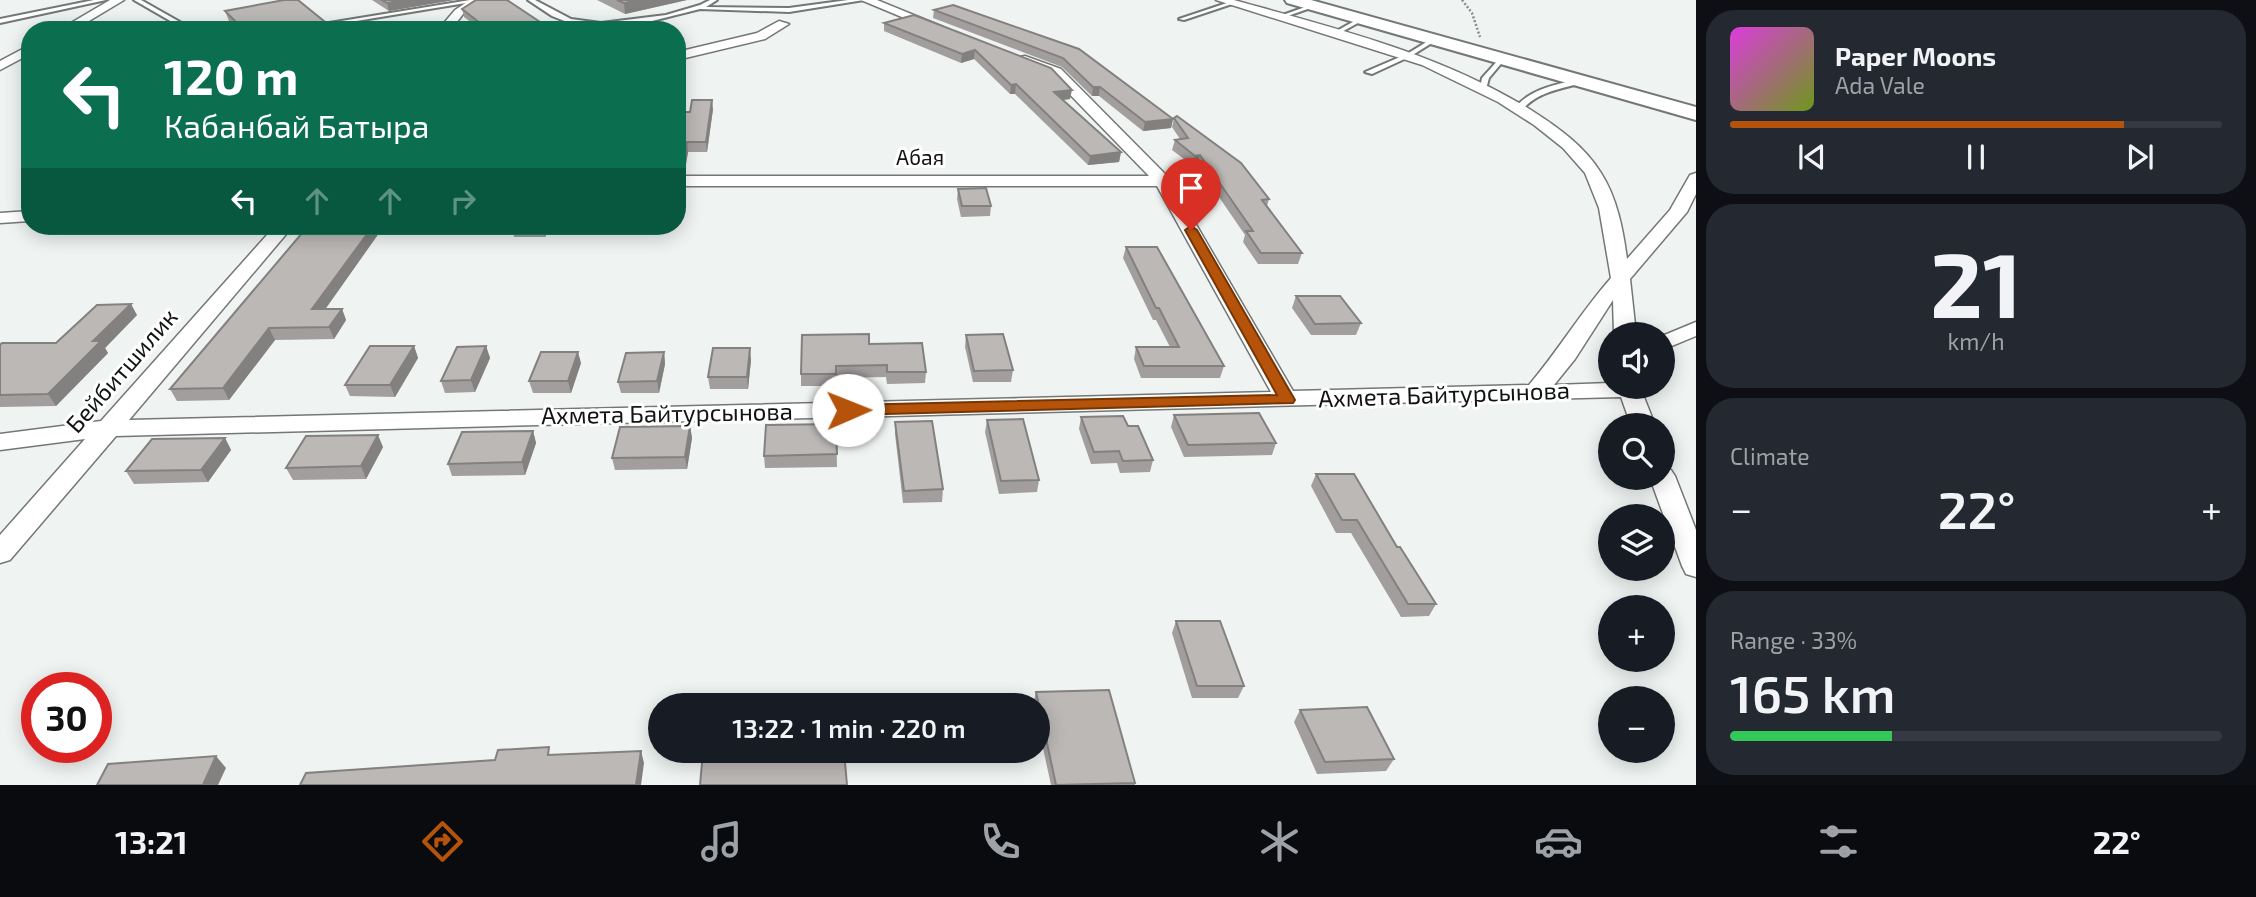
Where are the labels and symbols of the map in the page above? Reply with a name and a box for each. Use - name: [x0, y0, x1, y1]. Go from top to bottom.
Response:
- street label: Абая: [896, 144, 944, 169]
- pin: [1161, 158, 1221, 230]
- street label: Бейбитшилик: [59, 302, 183, 438]
- position arrow: [811, 373, 885, 447]
- street label: Ахмета Байтурсынова: [1318, 375, 1570, 413]
- street label: Ахмета Байтурсынова: [541, 396, 793, 430]
- speed limit sign: 30: [21, 672, 112, 763]

